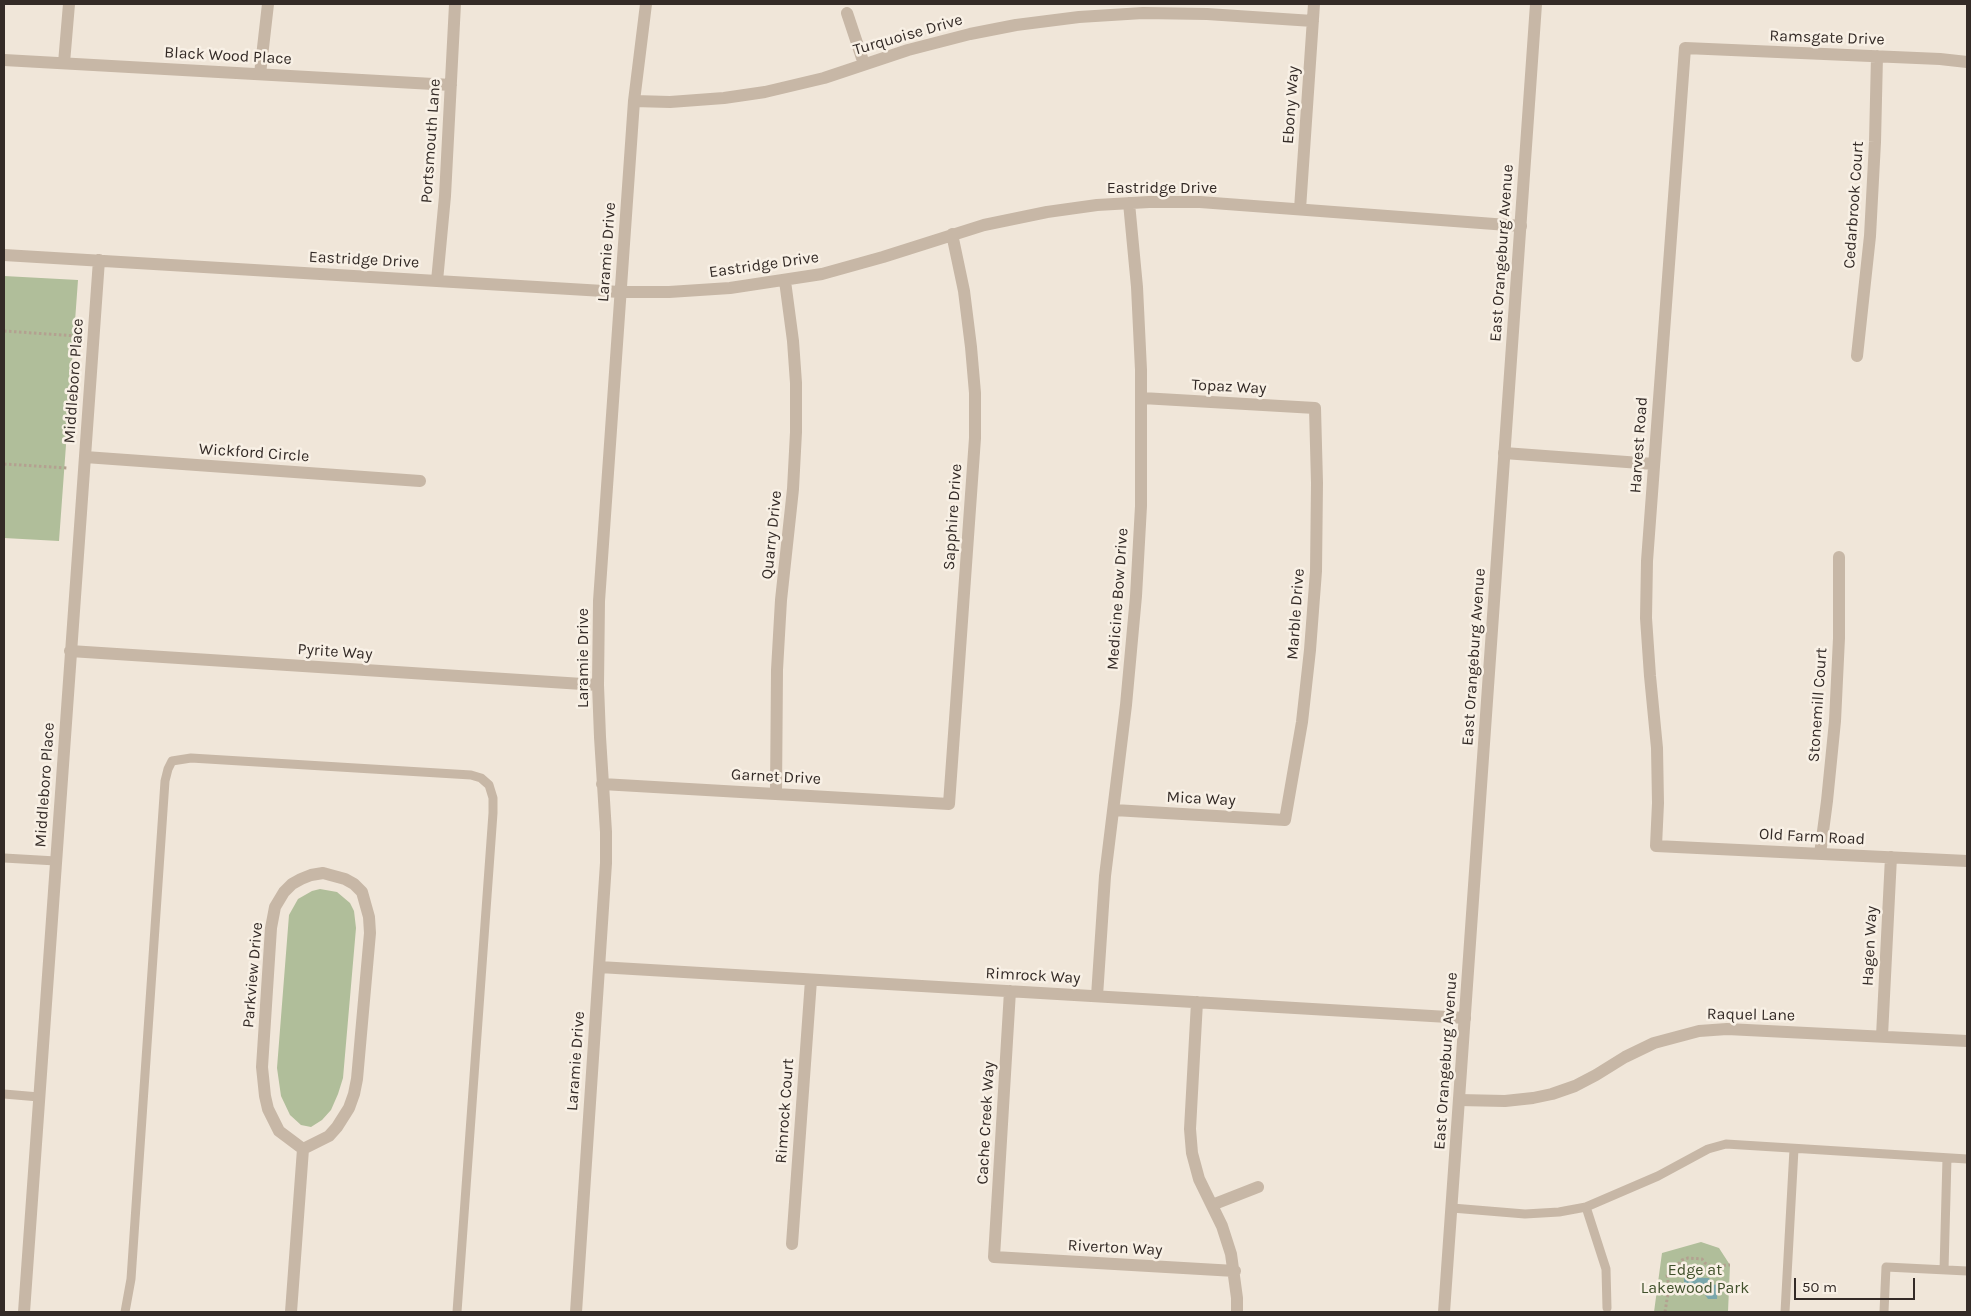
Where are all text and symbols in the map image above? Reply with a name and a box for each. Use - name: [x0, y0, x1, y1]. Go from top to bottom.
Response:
- street label: Turquoise Drive: [851, 10, 965, 60]
- street label: Ramsgate Drive: [1769, 26, 1885, 50]
- street label: Black Wood Place: [164, 43, 292, 69]
- street label: Ebony Way: [1279, 65, 1303, 145]
- street label: Portsmouth Lane: [417, 78, 445, 204]
- street label: Cedarbrook Court: [1840, 141, 1868, 269]
- street label: East Orangeburg Avenue: [1486, 164, 1518, 342]
- street label: Eastridge Drive: [1107, 178, 1217, 198]
- street label: Laramie Drive: [594, 201, 620, 303]
- street label: Eastridge Drive: [308, 248, 420, 272]
- street label: Eastridge Drive: [708, 248, 820, 282]
- street label: Middleboro Place: [60, 318, 88, 444]
- street label: Topaz Way: [1191, 375, 1267, 399]
- street label: Harvest Road: [1626, 396, 1652, 494]
- street label: Wickford Circle: [198, 440, 310, 466]
- street label: Sapphire Drive: [940, 463, 966, 571]
- street label: Quarry Drive: [758, 490, 786, 580]
- street label: Medicine Bow Drive: [1103, 527, 1133, 671]
- street label: Marble Drive: [1283, 568, 1309, 660]
- street label: East Orangeburg Avenue: [1458, 568, 1490, 746]
- street label: Laramie Drive: [573, 608, 593, 708]
- street label: Pyrite Way: [297, 640, 373, 664]
- street label: Stonemill Court: [1804, 647, 1832, 763]
- street label: Middleboro Place: [31, 722, 59, 848]
- street label: Garnet Drive: [731, 765, 821, 789]
- street label: Mica Way: [1166, 788, 1236, 810]
- street label: Old Farm Road: [1758, 825, 1866, 849]
- street label: Hagen Way: [1858, 905, 1882, 987]
- street label: Parkview Drive: [239, 921, 267, 1029]
- street label: Rimrock Way: [985, 964, 1081, 988]
- street label: East Orangeburg Avenue: [1430, 972, 1462, 1150]
- street label: Raquel Lane: [1707, 1005, 1795, 1025]
- street label: Laramie Drive: [563, 1010, 589, 1112]
- street label: Rimrock Court: [772, 1058, 798, 1164]
- street label: Cache Creek Way: [973, 1061, 999, 1185]
- street label: Riverton Way: [1067, 1236, 1163, 1260]
- park label: Edge at Lakewood Park: [1641, 1260, 1749, 1298]
- scale bar: [1796, 1268, 1917, 1300]
- text: 50 m: [1802, 1278, 1837, 1296]

